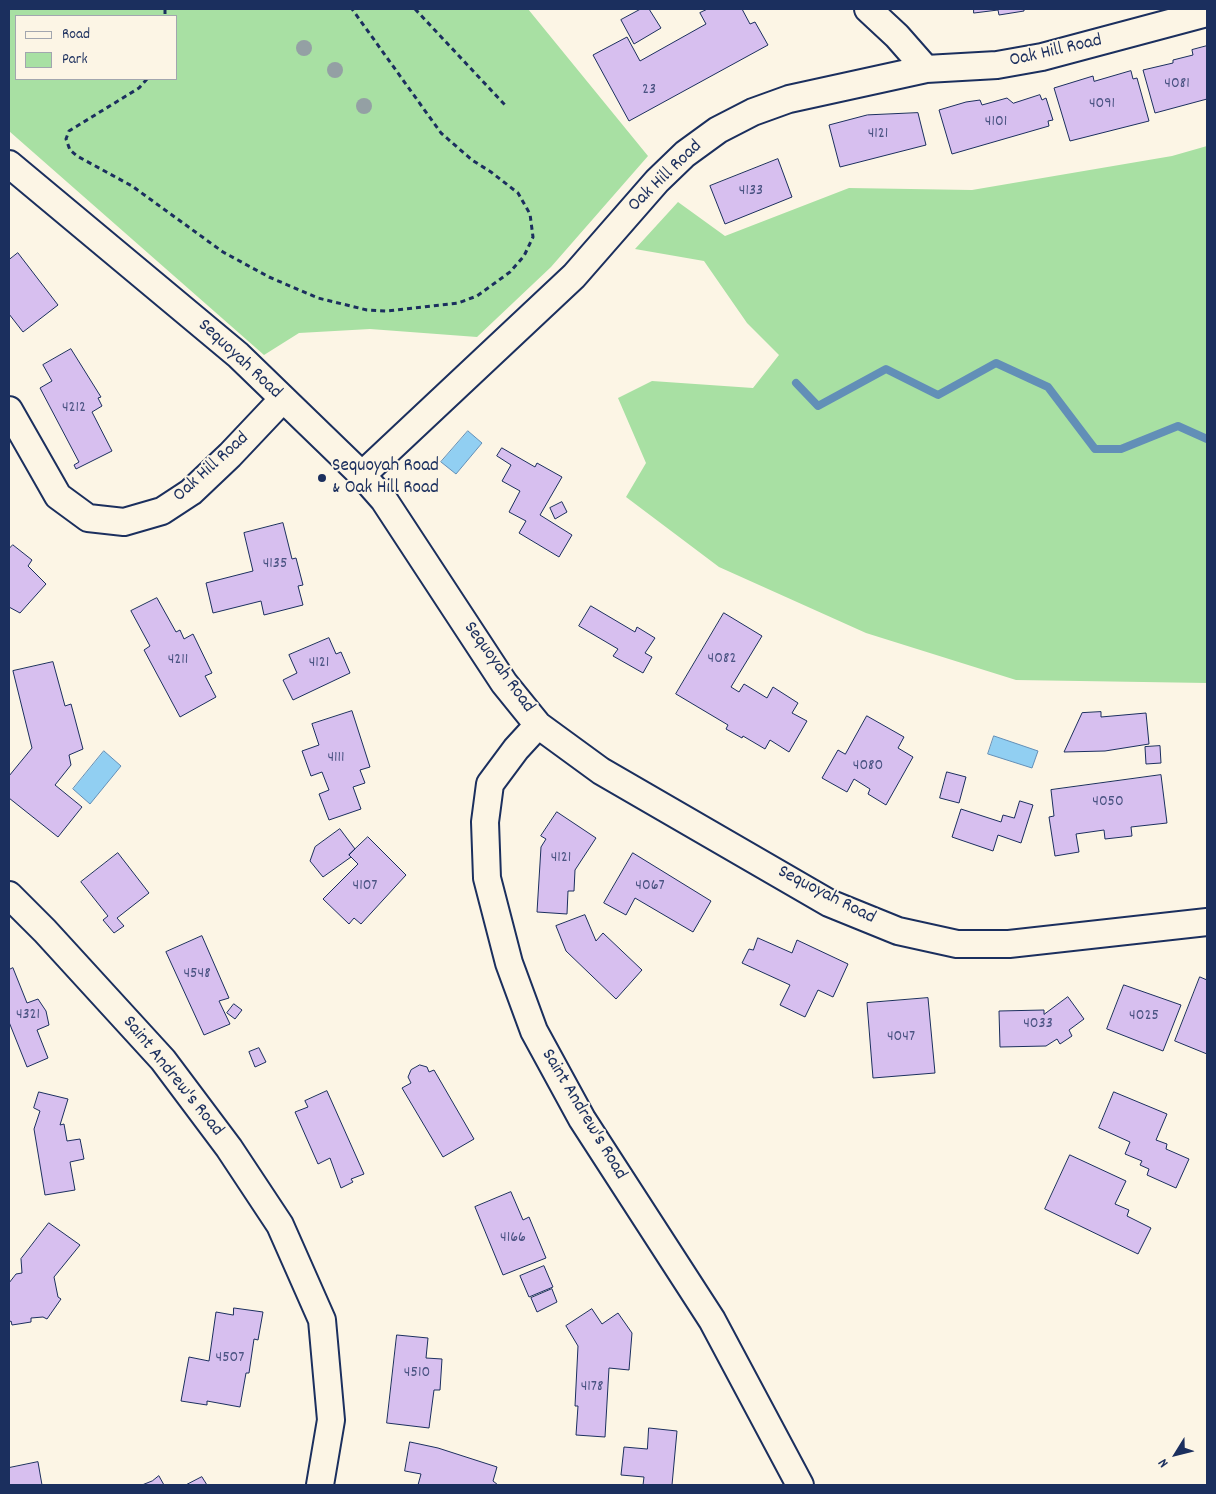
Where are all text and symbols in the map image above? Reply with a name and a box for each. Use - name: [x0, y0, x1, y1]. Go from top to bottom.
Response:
- legend: [15, 15, 178, 80]
- text: Road: [62, 24, 90, 46]
- street label: Oak Hill Road: [1008, 30, 1104, 74]
- text: Park: [62, 49, 88, 71]
- house number: 4081: [1164, 75, 1190, 95]
- house number: 23: [642, 81, 656, 101]
- house number: 4091: [1089, 95, 1115, 115]
- house number: 4101: [985, 113, 1007, 133]
- house number: 4121: [868, 125, 888, 145]
- street label: Oak Hill Road: [624, 136, 708, 218]
- house number: 4133: [739, 182, 763, 202]
- street label: Sequoyah Road: [192, 315, 286, 405]
- house number: 4212: [62, 399, 86, 419]
- street label: Oak Hill Road: [169, 428, 255, 508]
- place label: Sequoyah Road & Oak Hill Road: [332, 456, 439, 500]
- marker: Sequoyah Road & Oak Hill Road: [316, 472, 328, 484]
- house number: 4135: [263, 555, 287, 575]
- street label: Sequoyah Road: [457, 618, 539, 718]
- house number: 4082: [708, 650, 736, 670]
- house number: 4211: [168, 651, 188, 671]
- house number: 4121: [309, 654, 329, 674]
- house number: 4111: [327, 749, 345, 769]
- house number: 4080: [853, 757, 883, 777]
- house number: 4050: [1092, 793, 1124, 813]
- house number: 4121: [551, 849, 571, 869]
- street label: Sequoyah Road: [773, 862, 879, 930]
- house number: 4107: [353, 877, 377, 897]
- house number: 4067: [635, 877, 665, 897]
- house number: 4548: [183, 965, 211, 985]
- house number: 4321: [16, 1006, 40, 1026]
- house number: 4025: [1129, 1007, 1159, 1027]
- street label: Saint Andrew's Road: [116, 1012, 228, 1142]
- house number: 4033: [1023, 1015, 1053, 1035]
- house number: 4047: [887, 1028, 915, 1048]
- street label: Saint Andrew's Road: [535, 1046, 631, 1184]
- house number: 4166: [500, 1229, 526, 1249]
- house number: 4507: [216, 1349, 244, 1369]
- house number: 4510: [404, 1364, 430, 1384]
- house number: 4178: [581, 1378, 603, 1398]
- north arrow: [1151, 1429, 1201, 1479]
- text: N: [1154, 1454, 1174, 1472]

